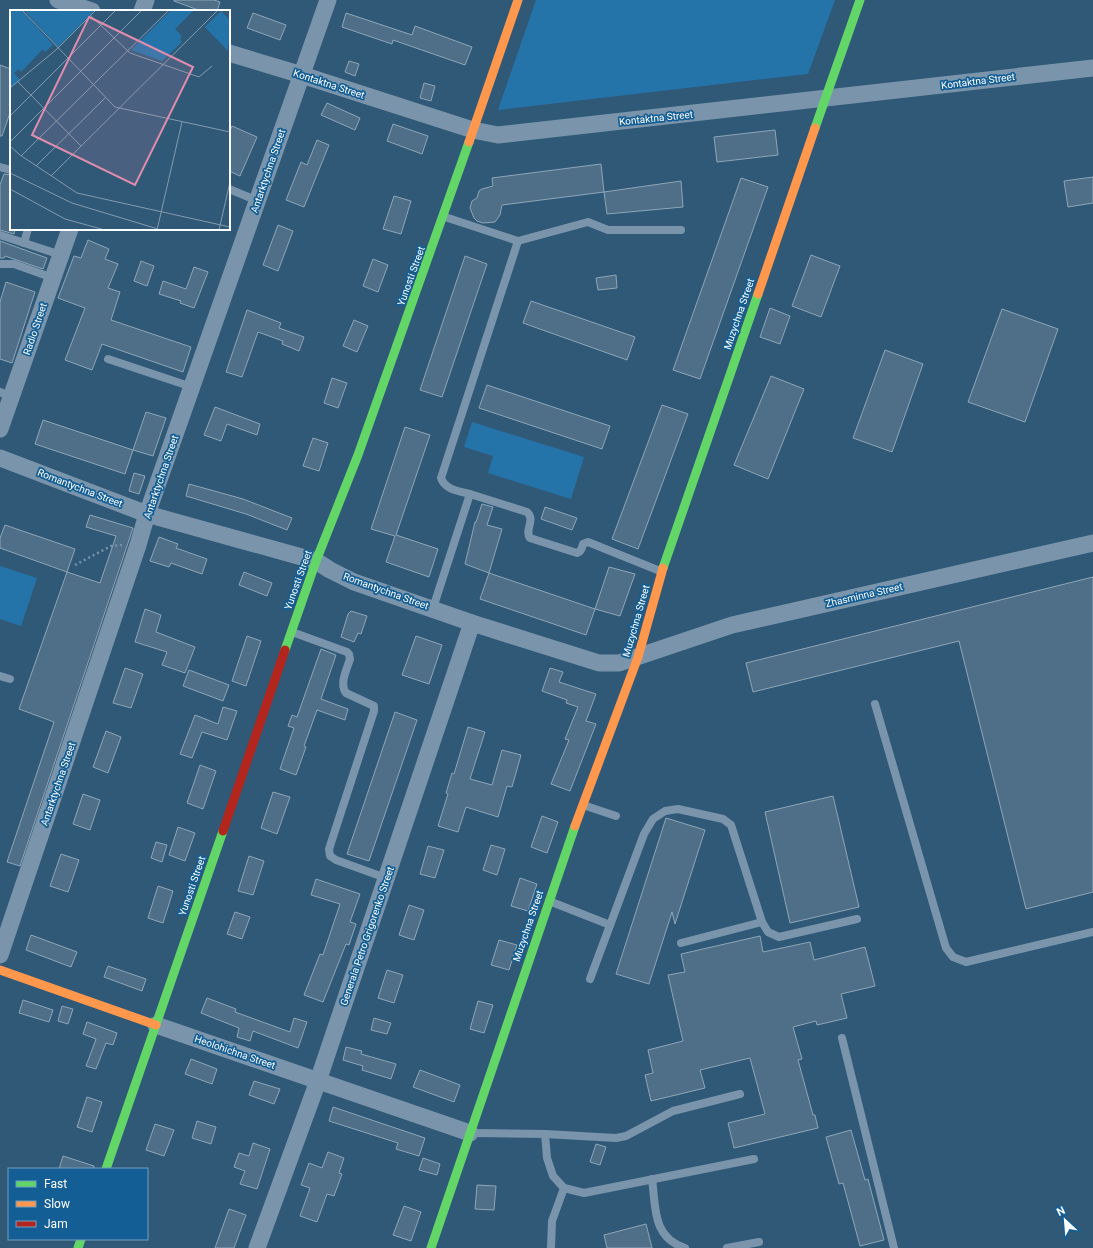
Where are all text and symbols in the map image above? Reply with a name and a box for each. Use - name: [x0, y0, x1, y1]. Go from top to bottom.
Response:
- inset map: [10, 10, 230, 230]
- street label: Kontaktna Street: [292, 67, 366, 101]
- street label: Kontaktna Street: [940, 71, 1016, 91]
- street label: Kontaktna Street: [619, 109, 693, 127]
- street label: Antarktychna Street: [249, 128, 287, 214]
- street label: Yunosti Street: [395, 245, 427, 307]
- street label: Muzychna Street: [722, 277, 756, 351]
- street label: Radio Street: [21, 302, 49, 356]
- street label: Antarktychna Street: [142, 434, 180, 520]
- street label: Romantychna Street: [36, 467, 124, 509]
- street label: Yunosti Street: [282, 549, 314, 611]
- street label: Romantychna Street: [342, 570, 430, 612]
- street label: Zhasminna Street: [824, 581, 904, 609]
- street label: Muzychna Street: [620, 584, 652, 658]
- street label: Antarktychna Street: [39, 741, 77, 827]
- street label: Yunosti Street: [177, 855, 207, 917]
- street label: Generala Petro Grigorenko Street: [338, 865, 396, 1007]
- street label: Muzychna Street: [511, 889, 545, 963]
- street label: Heolohichna Street: [193, 1033, 277, 1071]
- legend: [8, 1168, 148, 1240]
- text: Fast: [44, 1177, 67, 1191]
- text: Slow: [44, 1197, 70, 1211]
- north arrow: [1045, 1200, 1085, 1240]
- text: N: [1054, 1204, 1067, 1219]
- text: Jam: [44, 1217, 68, 1231]

